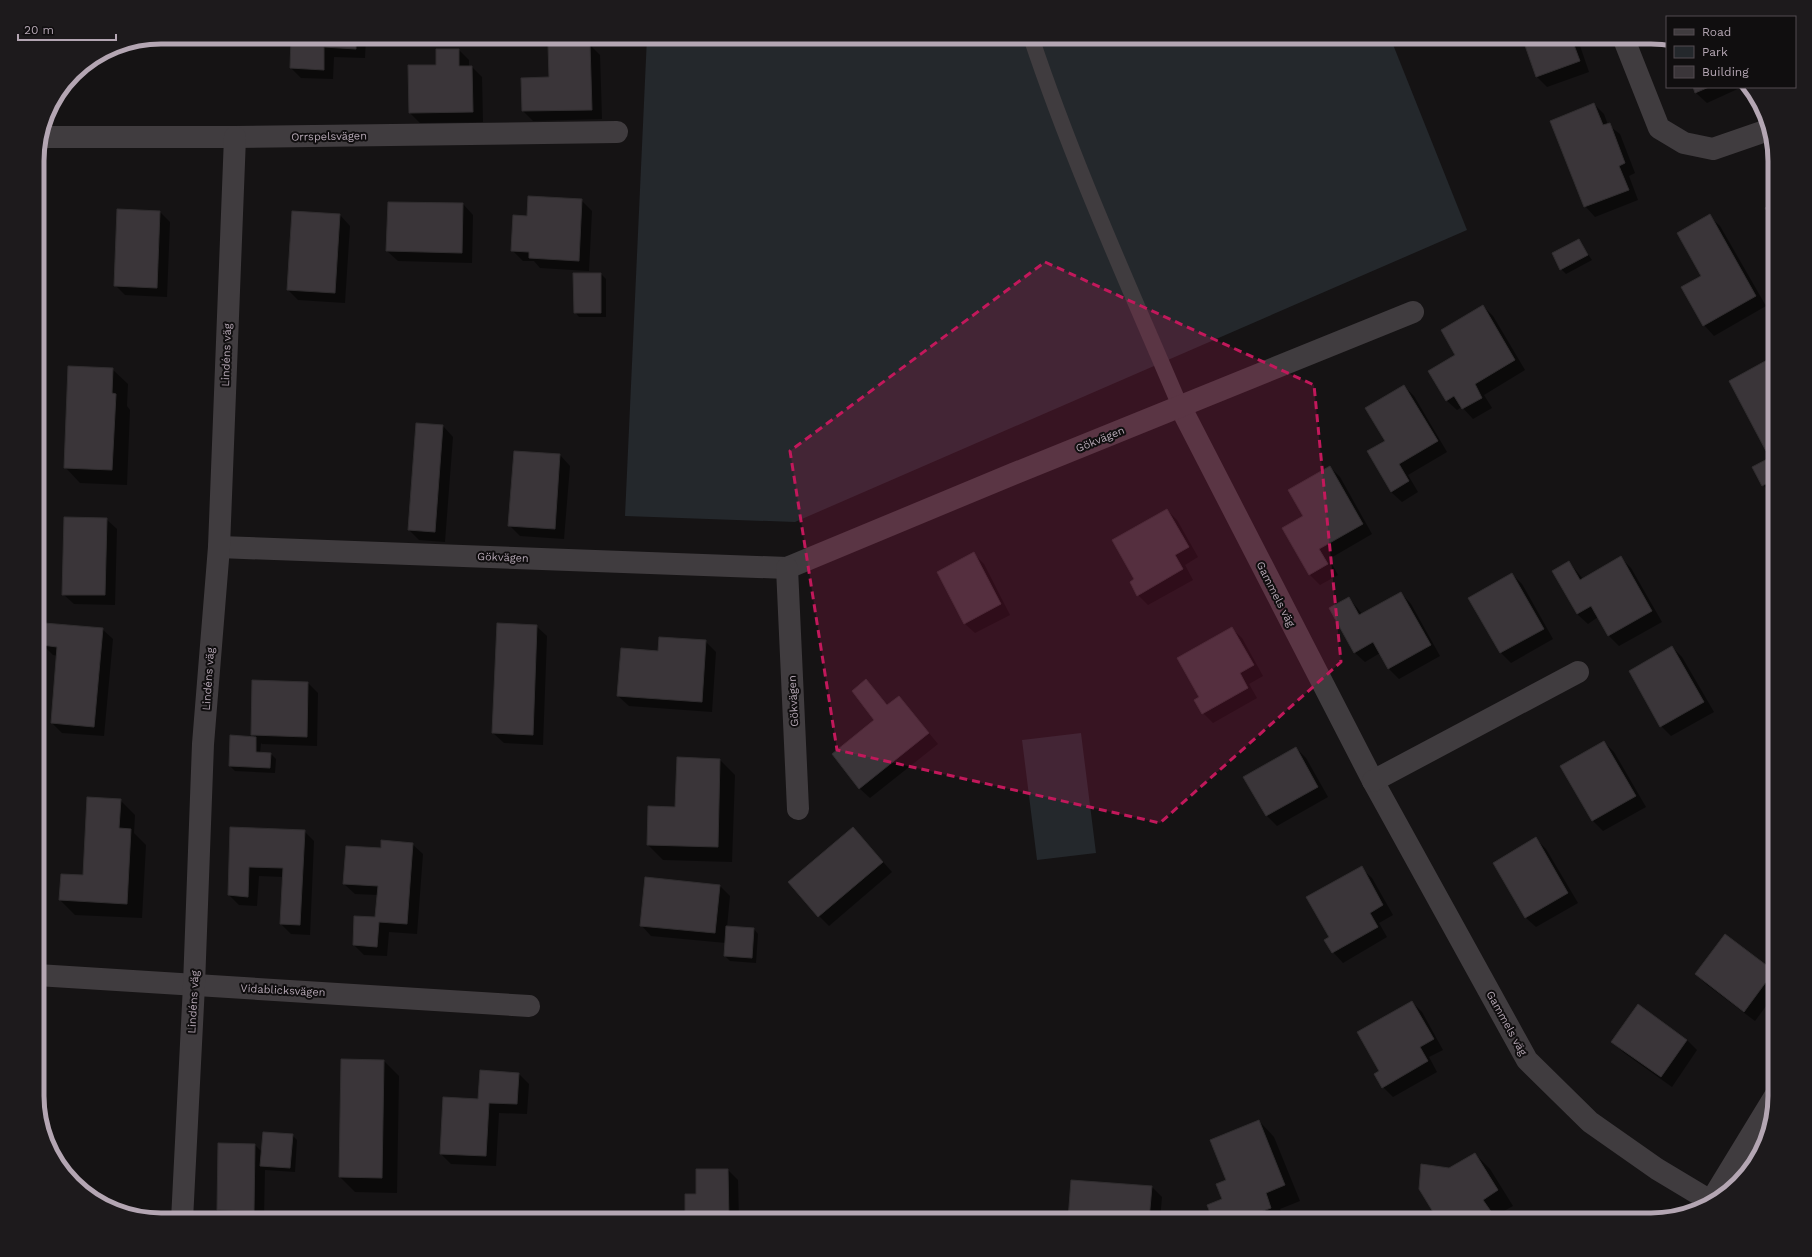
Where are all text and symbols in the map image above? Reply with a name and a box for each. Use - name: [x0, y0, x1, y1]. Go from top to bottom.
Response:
- scale bar: [18, 16, 116, 42]
- legend: [1666, 16, 1796, 88]
- text: 20 m: [24, 23, 54, 37]
- text: Road: [1702, 25, 1731, 39]
- text: Park: [1702, 45, 1728, 59]
- text: Building: [1702, 65, 1749, 79]
- street label: Orrspelsvägen: [291, 129, 367, 144]
- street label: Lindéns väg: [219, 323, 234, 387]
- street label: Gökvägen: [1074, 424, 1127, 455]
- street label: Gökvägen: [477, 550, 529, 565]
- street label: Gammels väg: [1253, 559, 1298, 629]
- street label: Lindéns väg: [200, 647, 217, 711]
- street label: Gökvägen: [786, 675, 801, 727]
- street label: Lindéns väg: [185, 970, 202, 1034]
- street label: Vidablicksvägen: [240, 982, 326, 999]
- street label: Gammels väg: [1483, 989, 1530, 1058]

